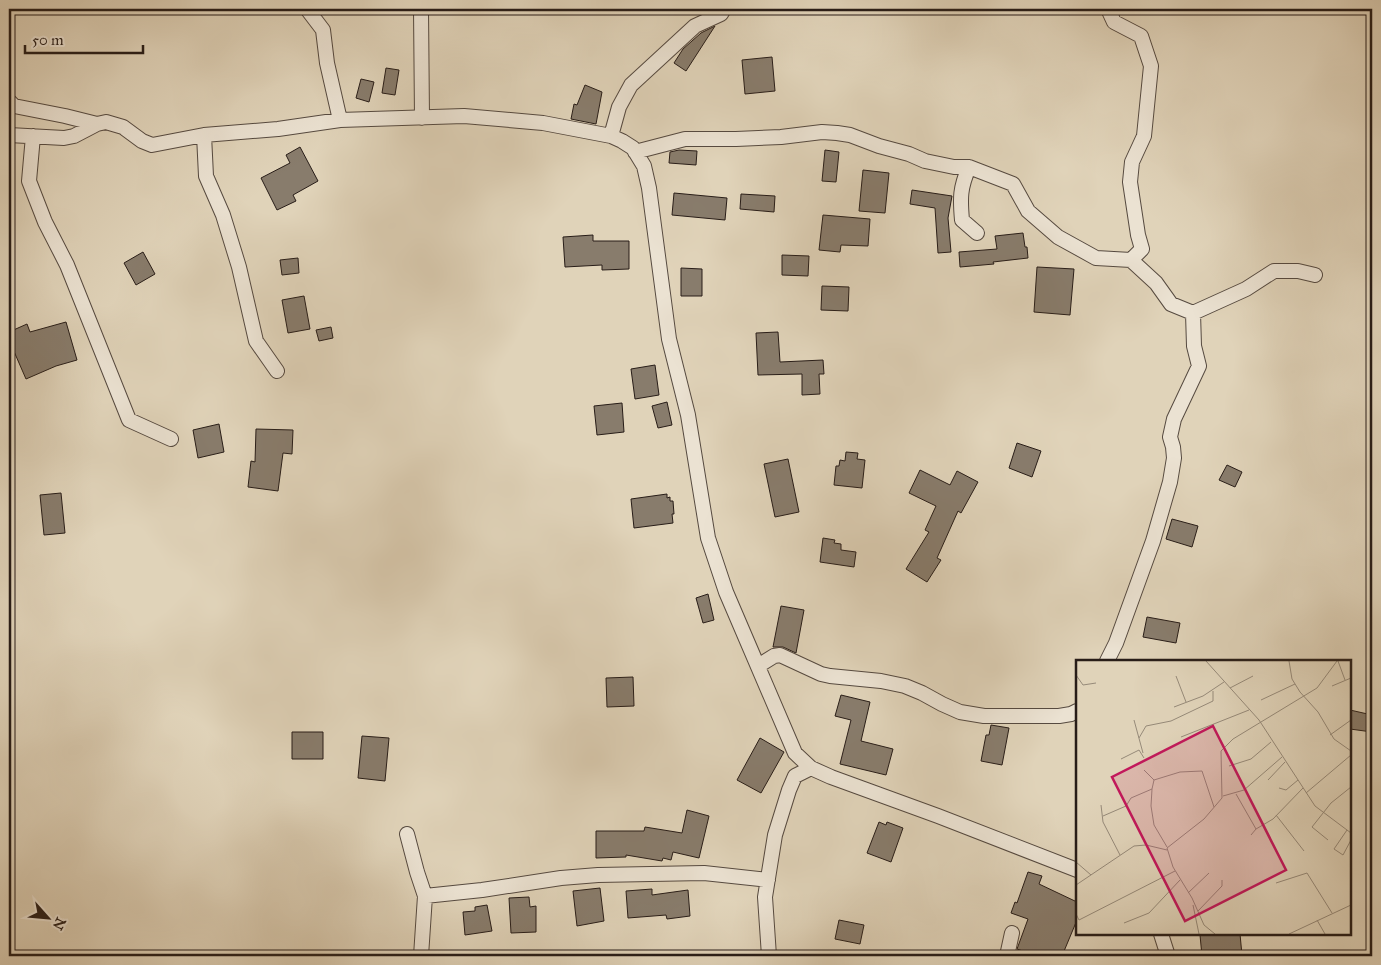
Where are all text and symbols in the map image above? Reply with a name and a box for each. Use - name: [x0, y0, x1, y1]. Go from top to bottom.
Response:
- scale bar: [25, 22, 142, 54]
- text: 50 m: [32, 31, 64, 49]
- inset map: [1076, 660, 1351, 935]
- north arrow: [22, 892, 72, 942]
- text: N: [49, 915, 69, 933]

